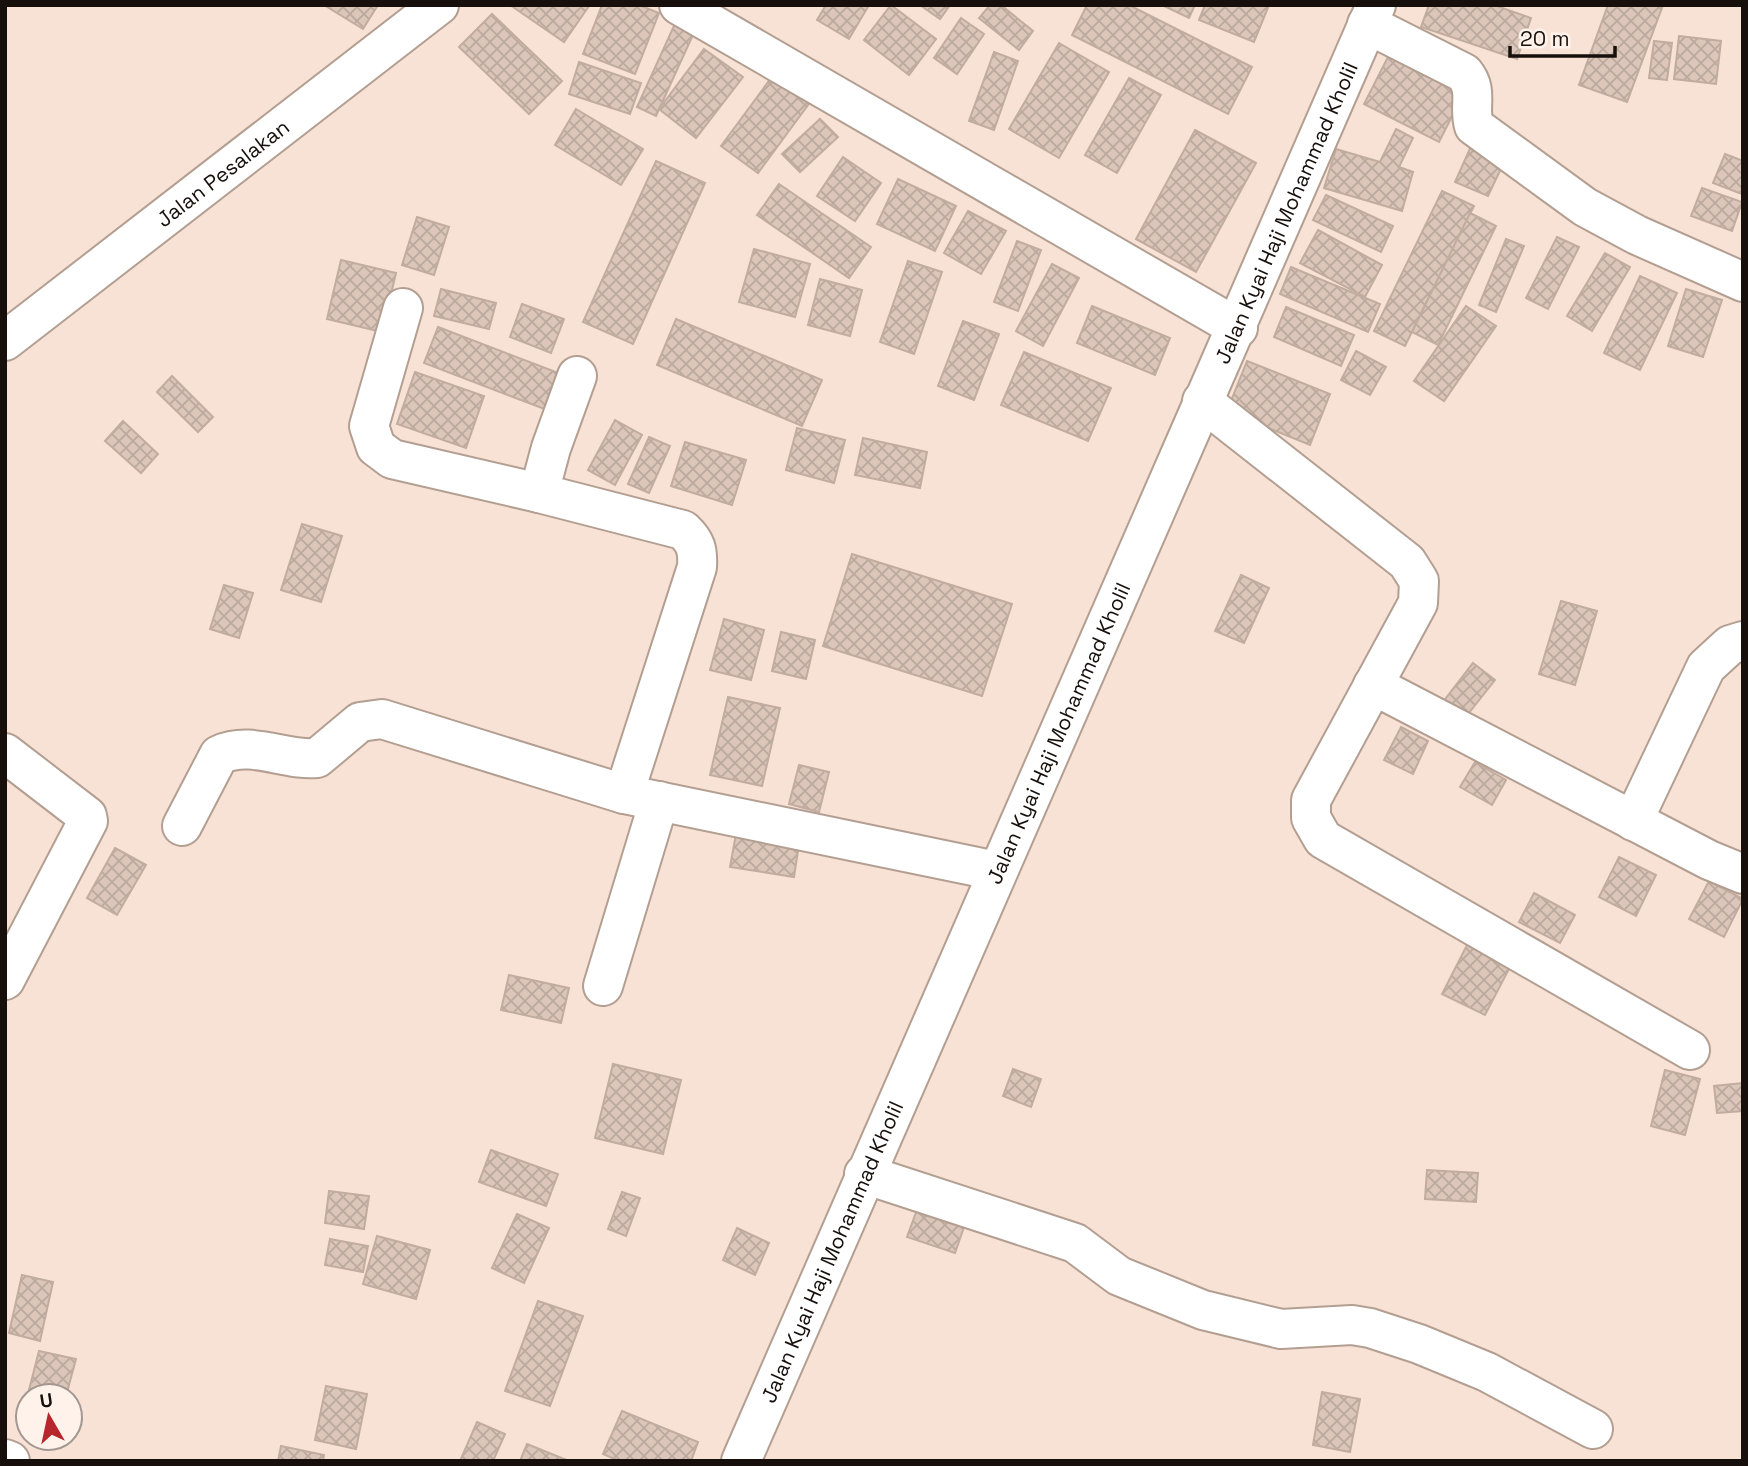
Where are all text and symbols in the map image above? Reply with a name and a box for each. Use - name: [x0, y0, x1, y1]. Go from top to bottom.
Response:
- scale bar: [1510, 14, 1615, 58]
- text: 20 m: [1520, 25, 1570, 52]
- street label: Jalan Kyai Haji Mohammad Kholil: [1208, 58, 1363, 368]
- street label: Jalan Pesalakan: [151, 113, 294, 232]
- street label: Jalan Kyai Haji Mohammad Kholil: [980, 578, 1136, 888]
- street label: Jalan Kyai Haji Mohammad Kholil: [754, 1097, 909, 1407]
- north arrow: [14, 1382, 84, 1452]
- text: U: [38, 1387, 55, 1414]

